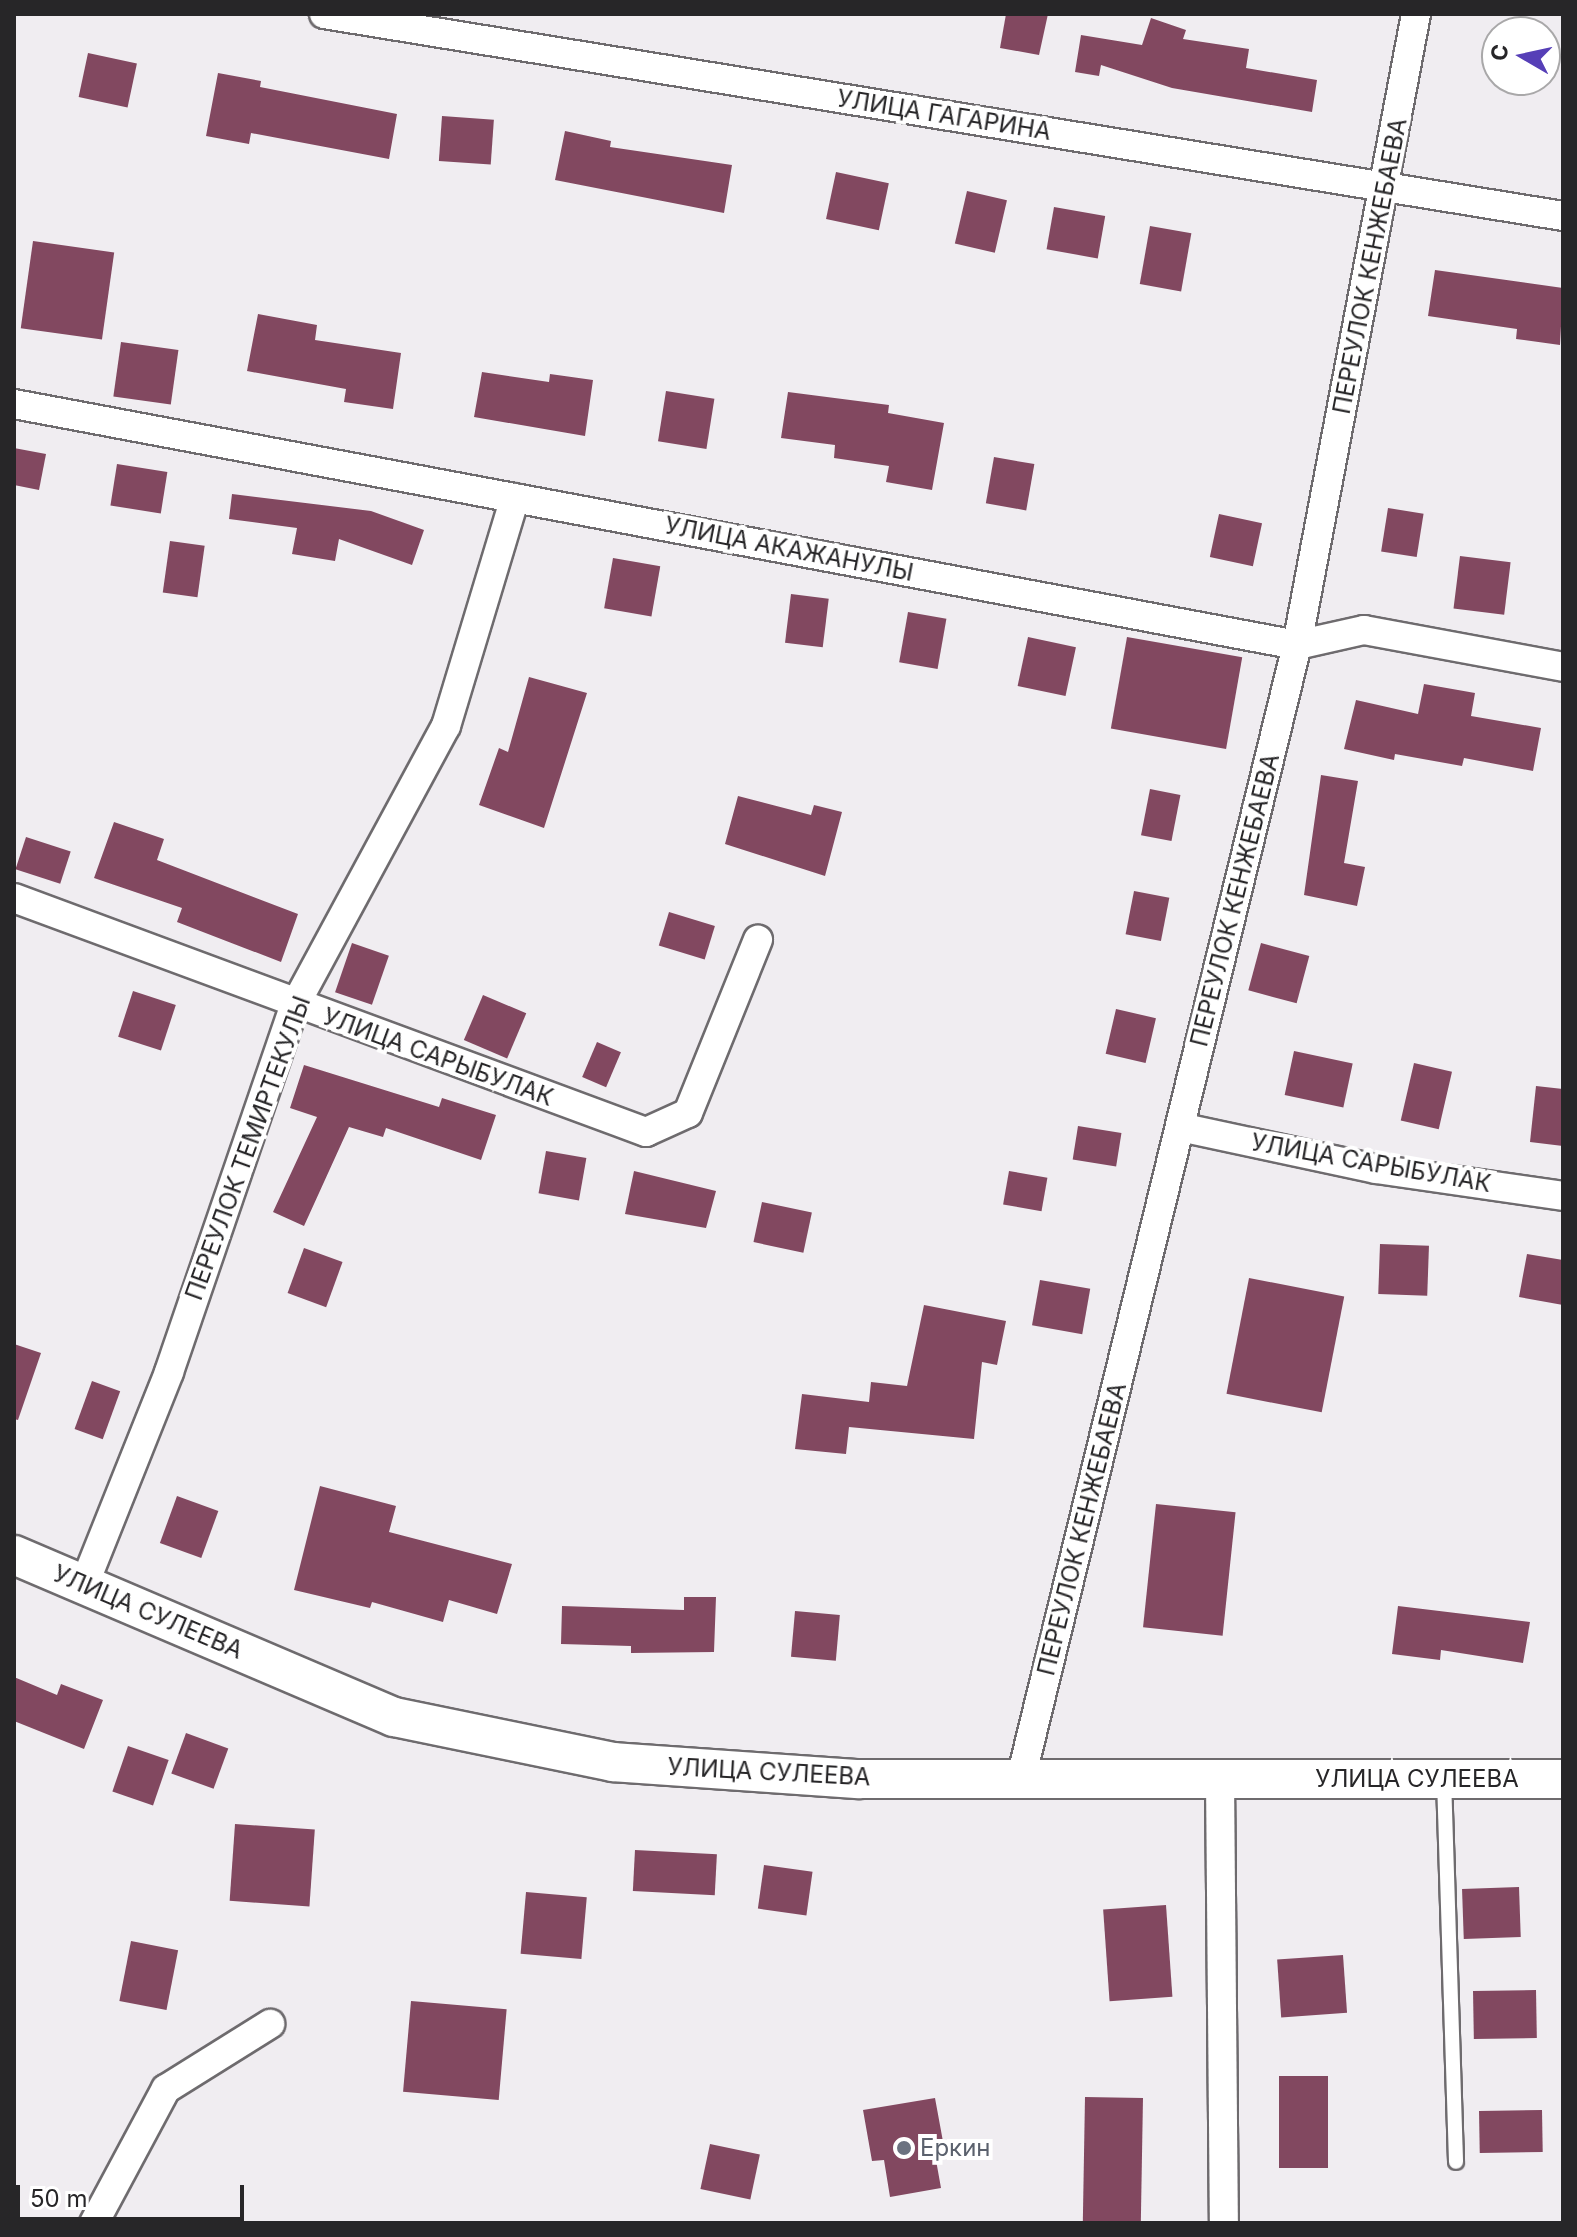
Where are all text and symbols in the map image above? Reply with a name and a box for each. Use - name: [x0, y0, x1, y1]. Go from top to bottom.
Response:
- north arrow: [1481, 16, 1561, 96]
- text: С: [1485, 42, 1513, 63]
- street label: УЛИЦА ГАГАРИНА: [835, 84, 1053, 146]
- street label: ПЕРЕУЛОК КЕНЖЕБАЕВА: [1327, 116, 1413, 416]
- street label: УЛИЦА АКАЖАНУЛЫ: [662, 511, 916, 587]
- street label: ПЕРЕУЛОК КЕНЖЕБАЕВА: [1185, 751, 1285, 1049]
- street label: ПЕРЕУЛОК ТЕМИРТЕКУЛЫ: [179, 992, 317, 1304]
- street label: УЛИЦА САРЫБУЛАК: [319, 1002, 557, 1112]
- street label: УЛИЦА САРЫБУЛАК: [1249, 1128, 1493, 1198]
- street label: ПЕРЕУЛОК КЕНЖЕБАЕВА: [1032, 1380, 1132, 1678]
- street label: УЛИЦА СУЛЕЕВА: [49, 1559, 247, 1665]
- street label: УЛИЦА СУЛЕЕВА: [667, 1752, 871, 1792]
- street label: УЛИЦА СУЛЕЕВА: [1315, 1765, 1519, 1793]
- place label: Еркин: [920, 2134, 991, 2162]
- marker: Еркин: [895, 2139, 913, 2157]
- scale bar: [20, 2169, 248, 2219]
- text: 50 m: [30, 2184, 88, 2213]

